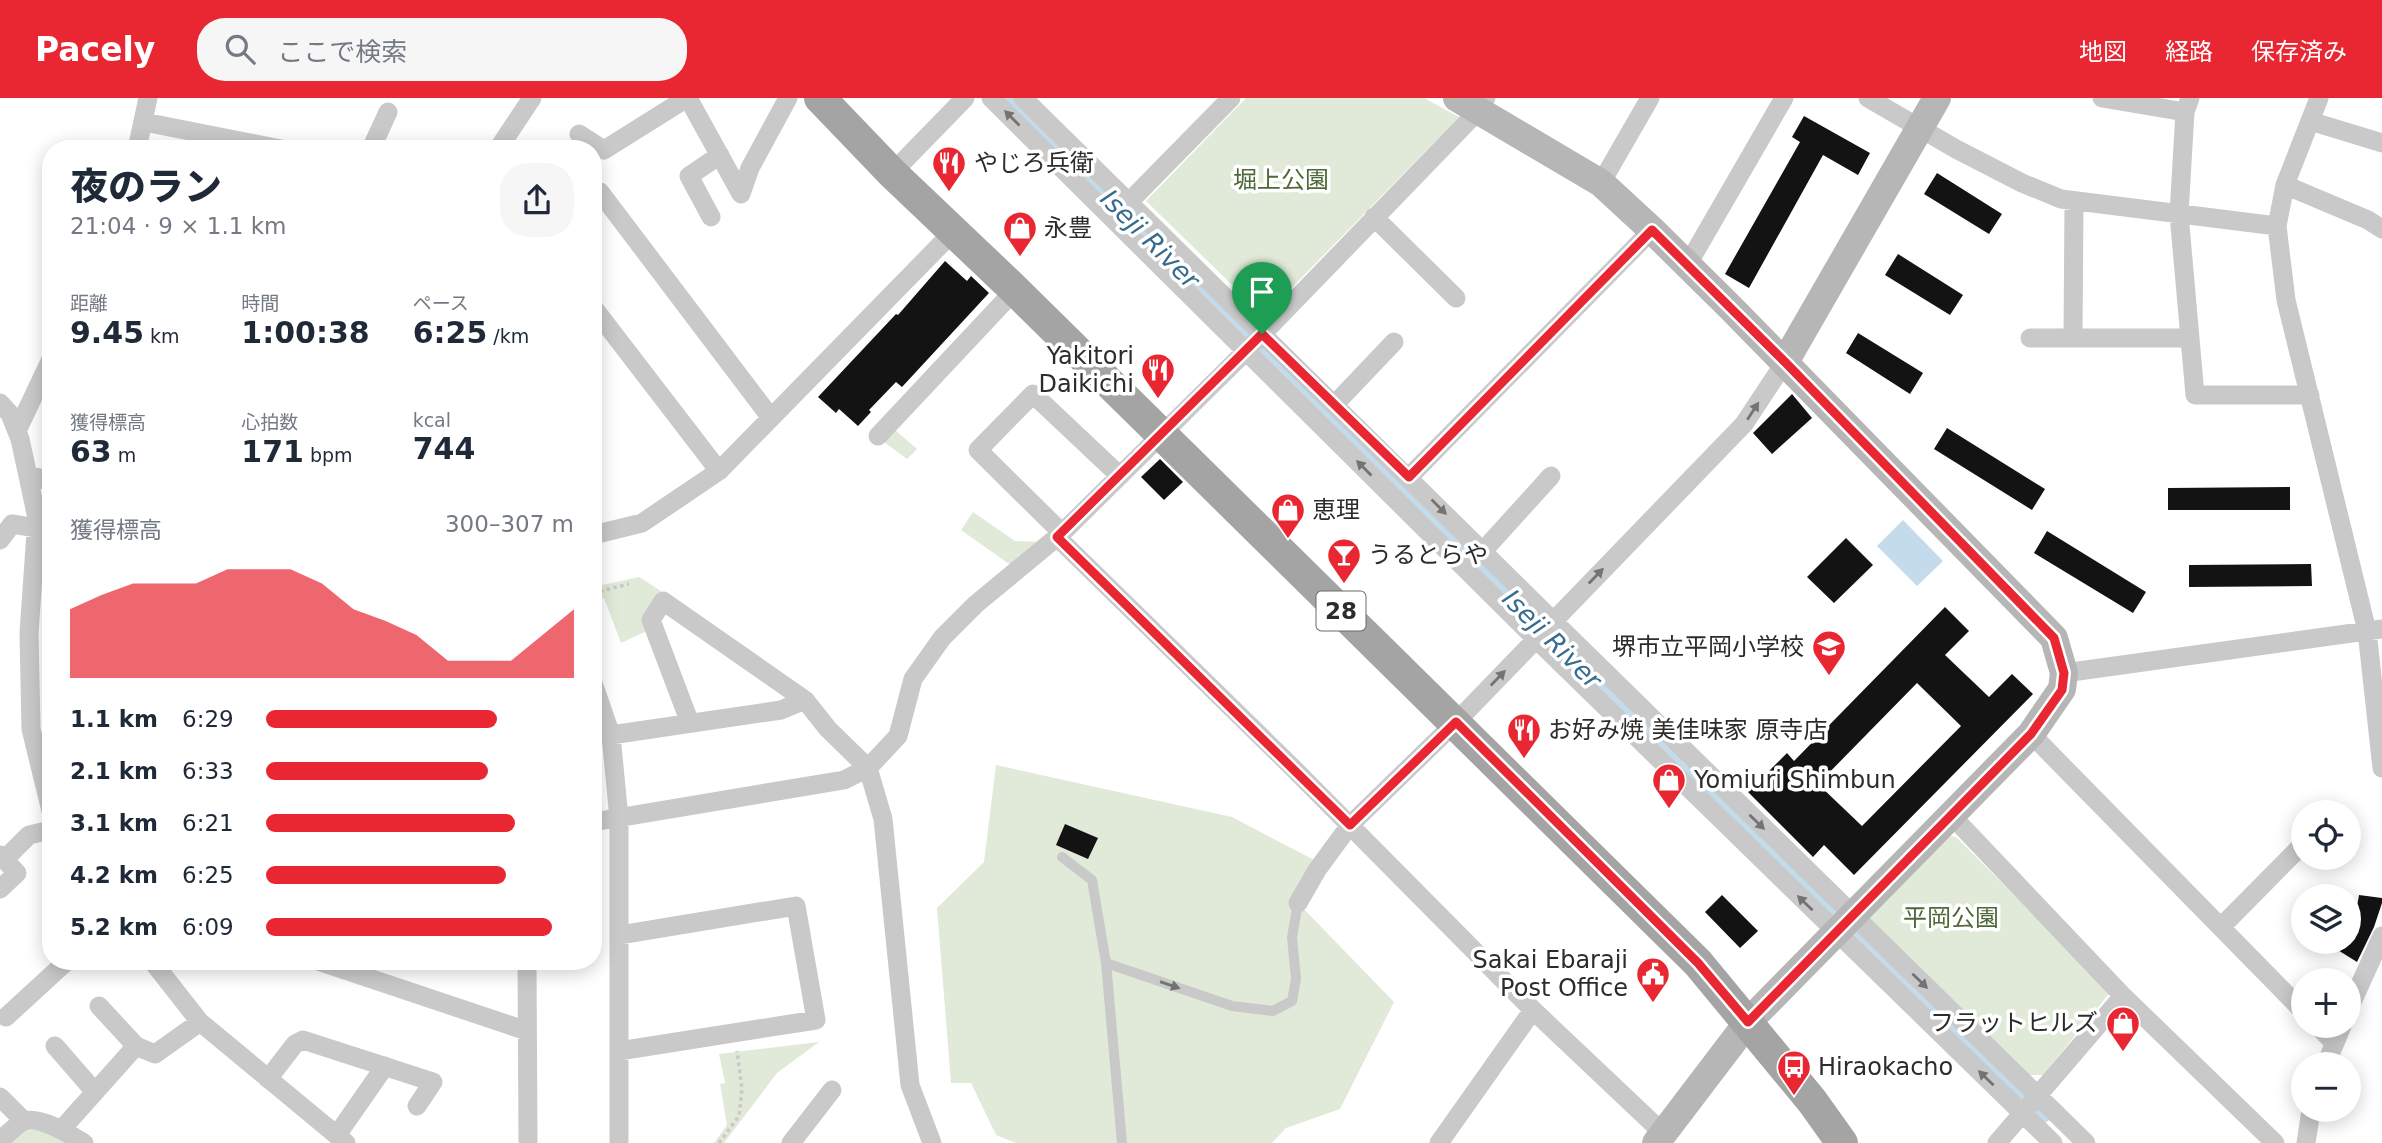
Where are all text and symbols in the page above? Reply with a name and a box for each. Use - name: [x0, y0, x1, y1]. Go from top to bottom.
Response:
- search box: [197, 18, 687, 81]
- text: Pacely: [35, 30, 155, 69]
- icon: search: [221, 30, 259, 68]
- text: ここで検索: [277, 37, 407, 67]
- text: 地図: [2079, 38, 2127, 66]
- text: 経路: [2165, 38, 2213, 66]
- text: 保存済み: [2251, 38, 2347, 66]
- one-way arrow: [1004, 110, 1020, 127]
- restaurant icon: やじろ兵衛: [930, 144, 968, 193]
- place label: やじろ兵衛: [974, 149, 1094, 177]
- button: share: [500, 163, 574, 237]
- text: 夜のラン: [70, 165, 222, 209]
- park label: 堀上公園: [1233, 166, 1329, 194]
- water label: Iseji River: [1094, 183, 1207, 296]
- shop icon: 永豊: [1001, 209, 1039, 258]
- text: 21:04 · 9 × 1.1 km: [70, 213, 286, 239]
- place label: 永豊: [1044, 214, 1092, 242]
- pin: [1232, 262, 1292, 334]
- icon: arrive: [1243, 273, 1281, 311]
- text: 距離: [70, 292, 108, 314]
- text: 時間: [241, 292, 279, 314]
- text: ペース: [413, 292, 469, 314]
- text: 9.45: [70, 315, 144, 350]
- text: 1:00:38: [241, 315, 370, 350]
- text: 6:25: [413, 315, 487, 350]
- text: km: [144, 325, 180, 347]
- text: /km: [487, 325, 529, 347]
- place label: Yakitori Daikichi: [1039, 342, 1134, 398]
- restaurant icon: Yakitori Daikichi: [1139, 351, 1177, 400]
- one-way arrow: [1746, 402, 1759, 421]
- text: kcal: [413, 409, 451, 431]
- text: 獲得標高: [70, 411, 146, 433]
- text: 心拍数: [241, 411, 298, 433]
- text: 744: [413, 431, 475, 466]
- text: 63: [70, 434, 112, 469]
- text: 171: [241, 434, 304, 469]
- text: m: [112, 444, 136, 466]
- text: bpm: [304, 444, 353, 466]
- one-way arrow: [1356, 461, 1373, 477]
- shop icon: 恵理: [1269, 491, 1307, 540]
- place label: 恵理: [1312, 496, 1360, 524]
- one-way arrow: [1430, 498, 1447, 514]
- text: 300–307 m: [445, 511, 574, 537]
- text: 獲得標高: [70, 517, 162, 543]
- bar icon: うるとらや: [1325, 536, 1363, 585]
- place label: うるとらや: [1368, 541, 1488, 569]
- one-way arrow: [1587, 568, 1603, 585]
- water label: Iseji River: [1496, 583, 1609, 696]
- road number: 28: [1316, 592, 1366, 631]
- school or university icon: 堺市立平岡小学校: [1810, 628, 1848, 677]
- place label: 堺市立平岡小学校: [1612, 633, 1804, 661]
- one-way arrow: [1490, 670, 1506, 687]
- text: 1.1 km: [70, 706, 158, 732]
- text: 6:29: [182, 706, 234, 732]
- restaurant icon: お好み焼 美佳味家 原寺店: [1505, 711, 1543, 760]
- place label: お好み焼 美佳味家 原寺店: [1548, 716, 1827, 744]
- text: 2.1 km: [70, 758, 158, 784]
- text: 6:33: [182, 758, 234, 784]
- shop icon: Yomiuri Shimbun: [1650, 761, 1688, 810]
- place label: Yomiuri Shimbun: [1693, 766, 1896, 794]
- map controls: [2291, 800, 2361, 1122]
- button: locate: [2291, 800, 2361, 870]
- text: 3.1 km: [70, 810, 158, 836]
- text: 6:21: [182, 810, 234, 836]
- one-way arrow: [1748, 813, 1765, 829]
- text: 4.2 km: [70, 862, 158, 888]
- text: 6:25: [182, 862, 234, 888]
- button: layers: [2291, 884, 2361, 954]
- one-way arrow: [1797, 895, 1814, 912]
- park label: 平岡公園: [1903, 904, 1999, 932]
- text: 5.2 km: [70, 914, 158, 940]
- text: 6:09: [182, 914, 234, 940]
- place label: Sakai Ebaraji Post Office: [1473, 946, 1628, 1002]
- public building icon: Sakai Ebaraji Post Office: [1634, 955, 1672, 1004]
- button: +: [2291, 968, 2361, 1038]
- one-way arrow: [1911, 973, 1928, 990]
- one-way arrow: [1160, 980, 1181, 991]
- shop icon: フラットヒルズ: [2104, 1004, 2142, 1053]
- place label: フラットヒルズ: [1930, 1009, 2098, 1037]
- bus stop icon: Hiraokacho: [1775, 1048, 1813, 1097]
- button: −: [2291, 1052, 2361, 1122]
- place label: Hiraokacho: [1818, 1053, 1953, 1081]
- one-way arrow: [1978, 1070, 1995, 1087]

